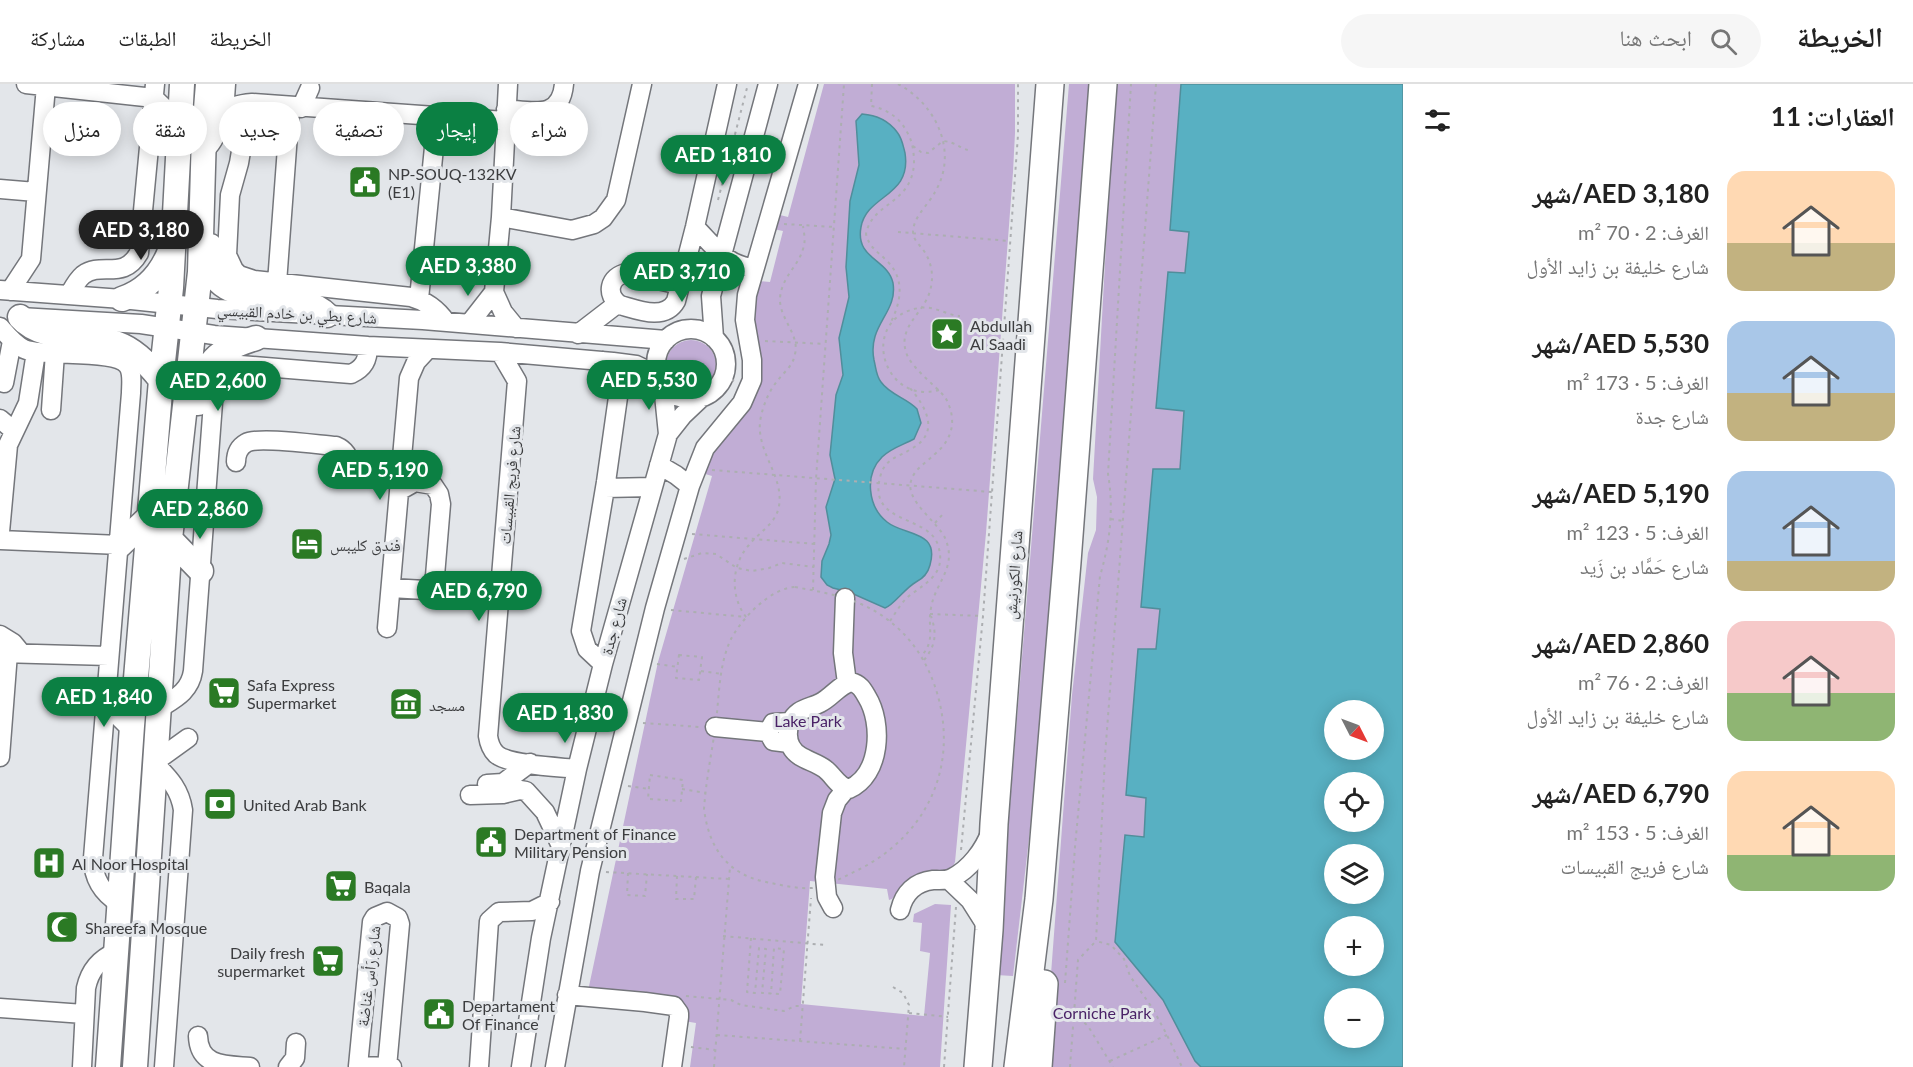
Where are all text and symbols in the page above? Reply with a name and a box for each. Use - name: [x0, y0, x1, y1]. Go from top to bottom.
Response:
- search box: [1341, 14, 1761, 68]
- text: الخريطة: [1797, 19, 1883, 53]
- text: ابحث هنا: [1619, 24, 1692, 51]
- text: مشاركة: [30, 25, 85, 50]
- text: الطبقات: [118, 25, 177, 50]
- text: الخريطة: [210, 25, 271, 50]
- icon: search: [1707, 25, 1740, 58]
- text: العقارات: 11: [1771, 100, 1895, 132]
- chip: منزل: [43, 102, 121, 156]
- chip: شقة: [133, 102, 207, 156]
- chip: جديد: [219, 102, 301, 156]
- chip: تصفية: [313, 102, 404, 156]
- chip: إيجار: [416, 102, 498, 156]
- chip: شراء: [510, 102, 588, 156]
- icon: filters: [1421, 104, 1454, 137]
- pin: AED 1,810: [654, 135, 792, 186]
- text: AED 1,810: [675, 142, 771, 166]
- public building icon: NP-SOUQ-132KV (E1): [347, 164, 383, 200]
- place label: NP-SOUQ-132KV (E1): [388, 164, 517, 201]
- text: AED 3,180/شهر: [1533, 177, 1709, 209]
- icon: home: [1775, 195, 1847, 267]
- pin: AED 3,180: [72, 210, 210, 261]
- text: AED 3,180: [93, 217, 189, 241]
- text: الغرف: 2 · 70 m²: [1578, 220, 1709, 244]
- pin: AED 3,380: [399, 246, 537, 297]
- pin: AED 3,710: [613, 252, 751, 303]
- text: AED 3,380: [420, 253, 516, 277]
- text: شارع خليفة بن زايد الأول: [1527, 254, 1709, 278]
- text: AED 3,710: [634, 259, 730, 283]
- street label: شارع بطي بن خادم القبيسي: [216, 299, 377, 331]
- place icon: Abdullah Al Saadi: [929, 316, 965, 352]
- place label: Abdullah Al Saadi: [970, 316, 1032, 353]
- text: AED 5,530/شهر: [1533, 327, 1709, 359]
- icon: home: [1775, 345, 1847, 417]
- pin: AED 5,530: [580, 360, 718, 411]
- pin: AED 2,600: [149, 361, 287, 412]
- text: AED 5,530: [601, 367, 697, 391]
- text: AED 2,600: [170, 368, 266, 392]
- text: الغرف: 5 · 173 m²: [1566, 370, 1709, 394]
- text: شارع جدة: [1636, 404, 1709, 428]
- street label: شارع فريج القبيسات: [494, 425, 526, 545]
- pin: AED 5,190: [311, 450, 449, 501]
- text: AED 5,190: [332, 457, 428, 481]
- text: AED 5,190/شهر: [1533, 477, 1709, 509]
- pin: AED 2,860: [131, 489, 269, 540]
- icon: home: [1775, 495, 1847, 567]
- text: AED 2,860: [152, 496, 248, 520]
- text: الغرف: 5 · 123 m²: [1566, 520, 1709, 544]
- hotel icon: فندق كليبس: [289, 526, 325, 562]
- street label: شارع الكورنيش: [1000, 530, 1028, 620]
- place label: فندق كليبس: [330, 535, 401, 556]
- text: شارع حَمَّاد بن زَيد: [1580, 554, 1709, 578]
- pin: AED 6,790: [410, 571, 548, 622]
- text: AED 6,790: [431, 578, 527, 602]
- street label: شارع جدة: [596, 595, 632, 657]
- text: AED 2,860/شهر: [1533, 627, 1709, 659]
- icon: home: [1775, 645, 1847, 717]
- text: الغرف: 2 · 76 m²: [1578, 670, 1709, 694]
- supermarket icon: Safa Express Supermarket: [206, 675, 242, 711]
- place label: Safa Express Supermarket: [247, 675, 337, 712]
- pin: AED 1,840: [35, 677, 173, 728]
- text: AED 1,840: [56, 684, 152, 708]
- museum icon: مسجد: [388, 686, 424, 722]
- pin: AED 1,830: [496, 693, 634, 744]
- place label: مسجد: [429, 695, 465, 714]
- text: AED 1,830: [517, 700, 613, 724]
- north arrow: [1324, 700, 1384, 760]
- map controls: [1324, 700, 1384, 1048]
- text: شارع خليفة بن زايد الأول: [1527, 704, 1709, 728]
- park label: Lake Park: [774, 711, 843, 730]
- button: locate: [1324, 772, 1384, 832]
- text: AED 6,790/شهر: [1533, 777, 1709, 809]
- bank icon: United Arab Bank: [202, 786, 238, 822]
- place label: United Arab Bank: [243, 795, 368, 814]
- icon: home: [1775, 795, 1847, 867]
- text: الغرف: 5 · 153 m²: [1566, 820, 1709, 844]
- public building icon: Department of Finance Military Pension: [473, 824, 509, 860]
- place label: Department of Finance Military Pension: [514, 824, 676, 861]
- button: layers: [1324, 844, 1384, 904]
- hospital icon: Al Noor Hospital: [31, 845, 67, 881]
- place label: Al Noor Hospital: [72, 854, 189, 873]
- text: شارع فريج القبيسات: [1561, 854, 1709, 878]
- supermarket icon: Baqala: [323, 868, 359, 904]
- place label: Baqala: [364, 877, 411, 896]
- mosque icon: Shareefa Mosque: [44, 909, 80, 945]
- button: +: [1324, 916, 1384, 976]
- place label: Shareefa Mosque: [85, 918, 207, 937]
- street label: شارع رَأس غناضة: [352, 925, 386, 1028]
- place label: Daily fresh supermarket: [217, 943, 305, 980]
- supermarket icon: Daily fresh supermarket: [310, 943, 346, 979]
- button: −: [1324, 988, 1384, 1048]
- public building icon: Departament Of Finance: [421, 996, 457, 1032]
- place label: Departament Of Finance: [462, 996, 555, 1033]
- park label: Corniche Park: [1053, 1003, 1152, 1022]

